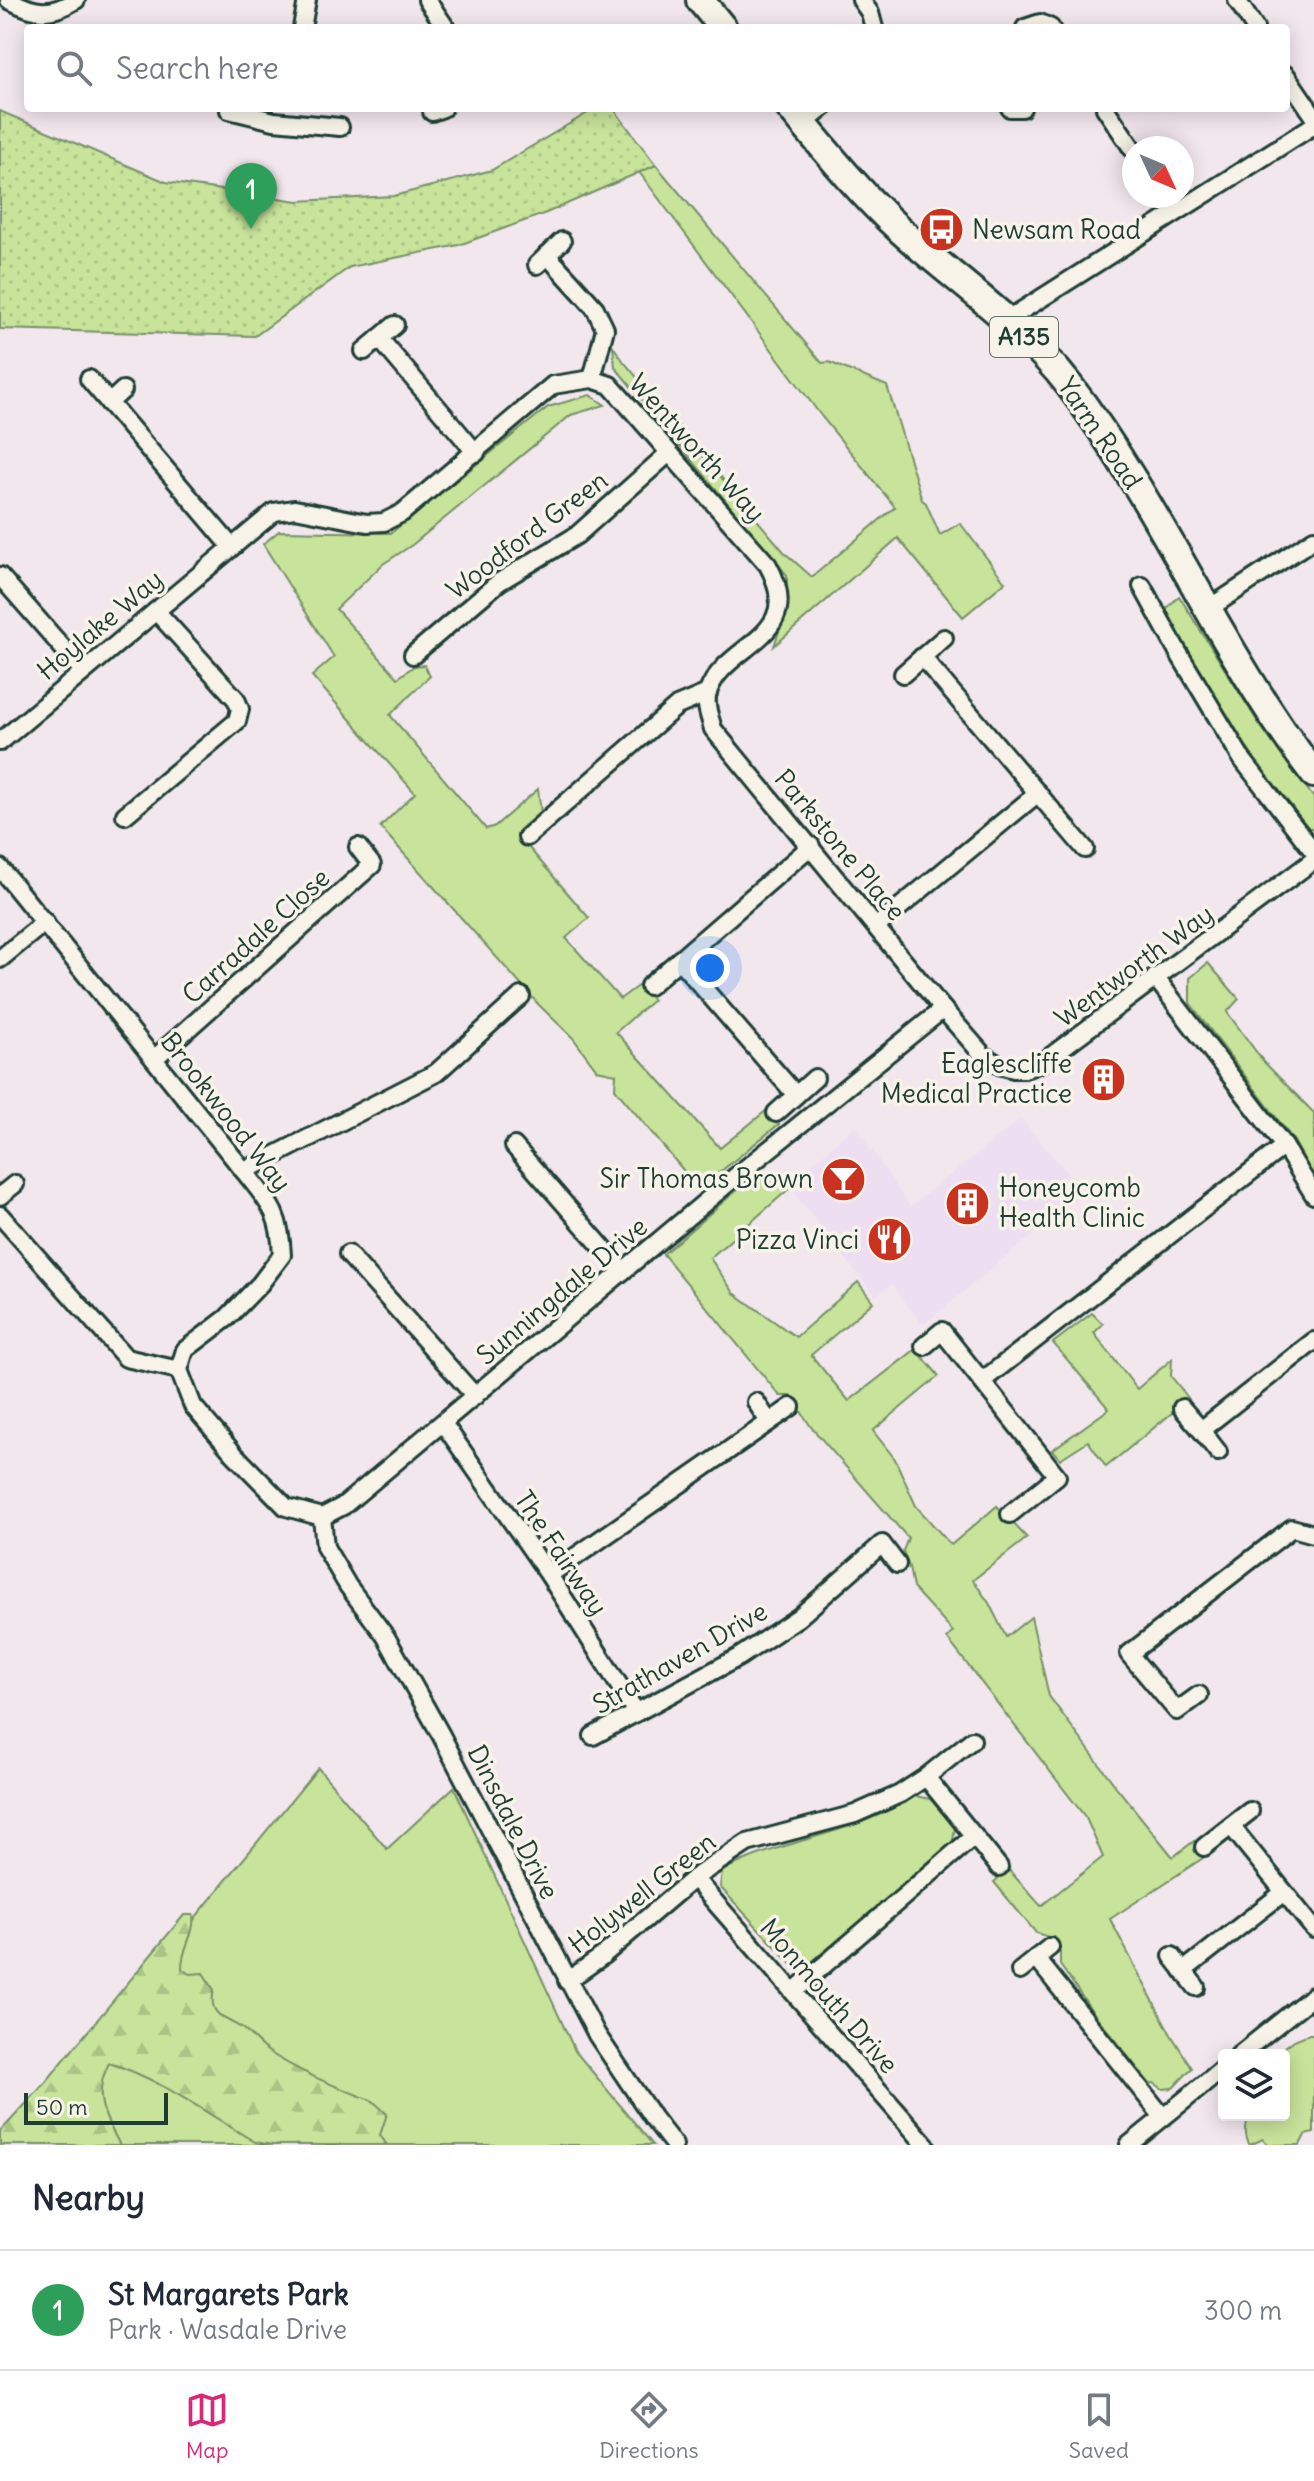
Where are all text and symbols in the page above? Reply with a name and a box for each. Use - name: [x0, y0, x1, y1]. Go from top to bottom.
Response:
- search box: [24, 24, 1290, 112]
- icon: search: [52, 46, 96, 90]
- text: Search here: [116, 49, 279, 87]
- north arrow: [1122, 136, 1194, 208]
- pin: 1: [225, 163, 277, 229]
- bus stop icon: Newsam Road: [917, 206, 965, 254]
- place label: Newsam Road: [972, 213, 1141, 246]
- road number: A135: [990, 317, 1058, 357]
- street label: Wentworth Way: [622, 367, 773, 529]
- street label: Yarm Road: [1051, 370, 1150, 495]
- street label: Woodford Green: [439, 463, 614, 606]
- street label: Hoylake Way: [30, 562, 169, 687]
- street label: Parkstone Place: [768, 762, 913, 927]
- street label: Carradale Close: [175, 861, 336, 1010]
- street label: Wentworth Way: [1048, 897, 1220, 1034]
- your location: [690, 948, 730, 988]
- street label: Brookwood Way: [154, 1025, 299, 1198]
- place label: Eaglescliffe Medical Practice: [881, 1047, 1072, 1110]
- building icon: Eaglescliffe Medical Practice: [1079, 1055, 1127, 1103]
- bar icon: Sir Thomas Brown: [820, 1155, 868, 1203]
- place label: Sir Thomas Brown: [600, 1162, 813, 1195]
- place label: Honeycomb Health Clinic: [999, 1171, 1145, 1234]
- building icon: Honeycomb Health Clinic: [944, 1179, 992, 1227]
- street label: Sunningdale Drive: [470, 1210, 654, 1372]
- restaurant icon: Pizza Vinci: [866, 1216, 914, 1264]
- place label: Pizza Vinci: [736, 1223, 859, 1256]
- street label: The Fairway: [508, 1484, 615, 1621]
- street label: Strathaven Drive: [587, 1594, 773, 1721]
- street label: Dinsdale Drive: [460, 1739, 566, 1904]
- street label: Holywell Green: [561, 1825, 722, 1960]
- street label: Monmouth Drive: [753, 1911, 906, 2080]
- map controls: [1218, 2049, 1290, 2121]
- button: layers: [1218, 2049, 1290, 2121]
- scale bar: [24, 2089, 168, 2125]
- text: 50 m: [36, 2093, 88, 2121]
- text: Nearby: [32, 2176, 145, 2219]
- text: St Margarets Park: [108, 2275, 349, 2313]
- text: 1: [53, 2294, 63, 2327]
- text: 300 m: [1204, 2294, 1282, 2327]
- text: Park · Wasdale Drive: [108, 2313, 347, 2346]
- tab: Map: [185, 2388, 229, 2464]
- tab: Directions: [599, 2388, 699, 2464]
- tab: Saved: [1069, 2388, 1129, 2464]

